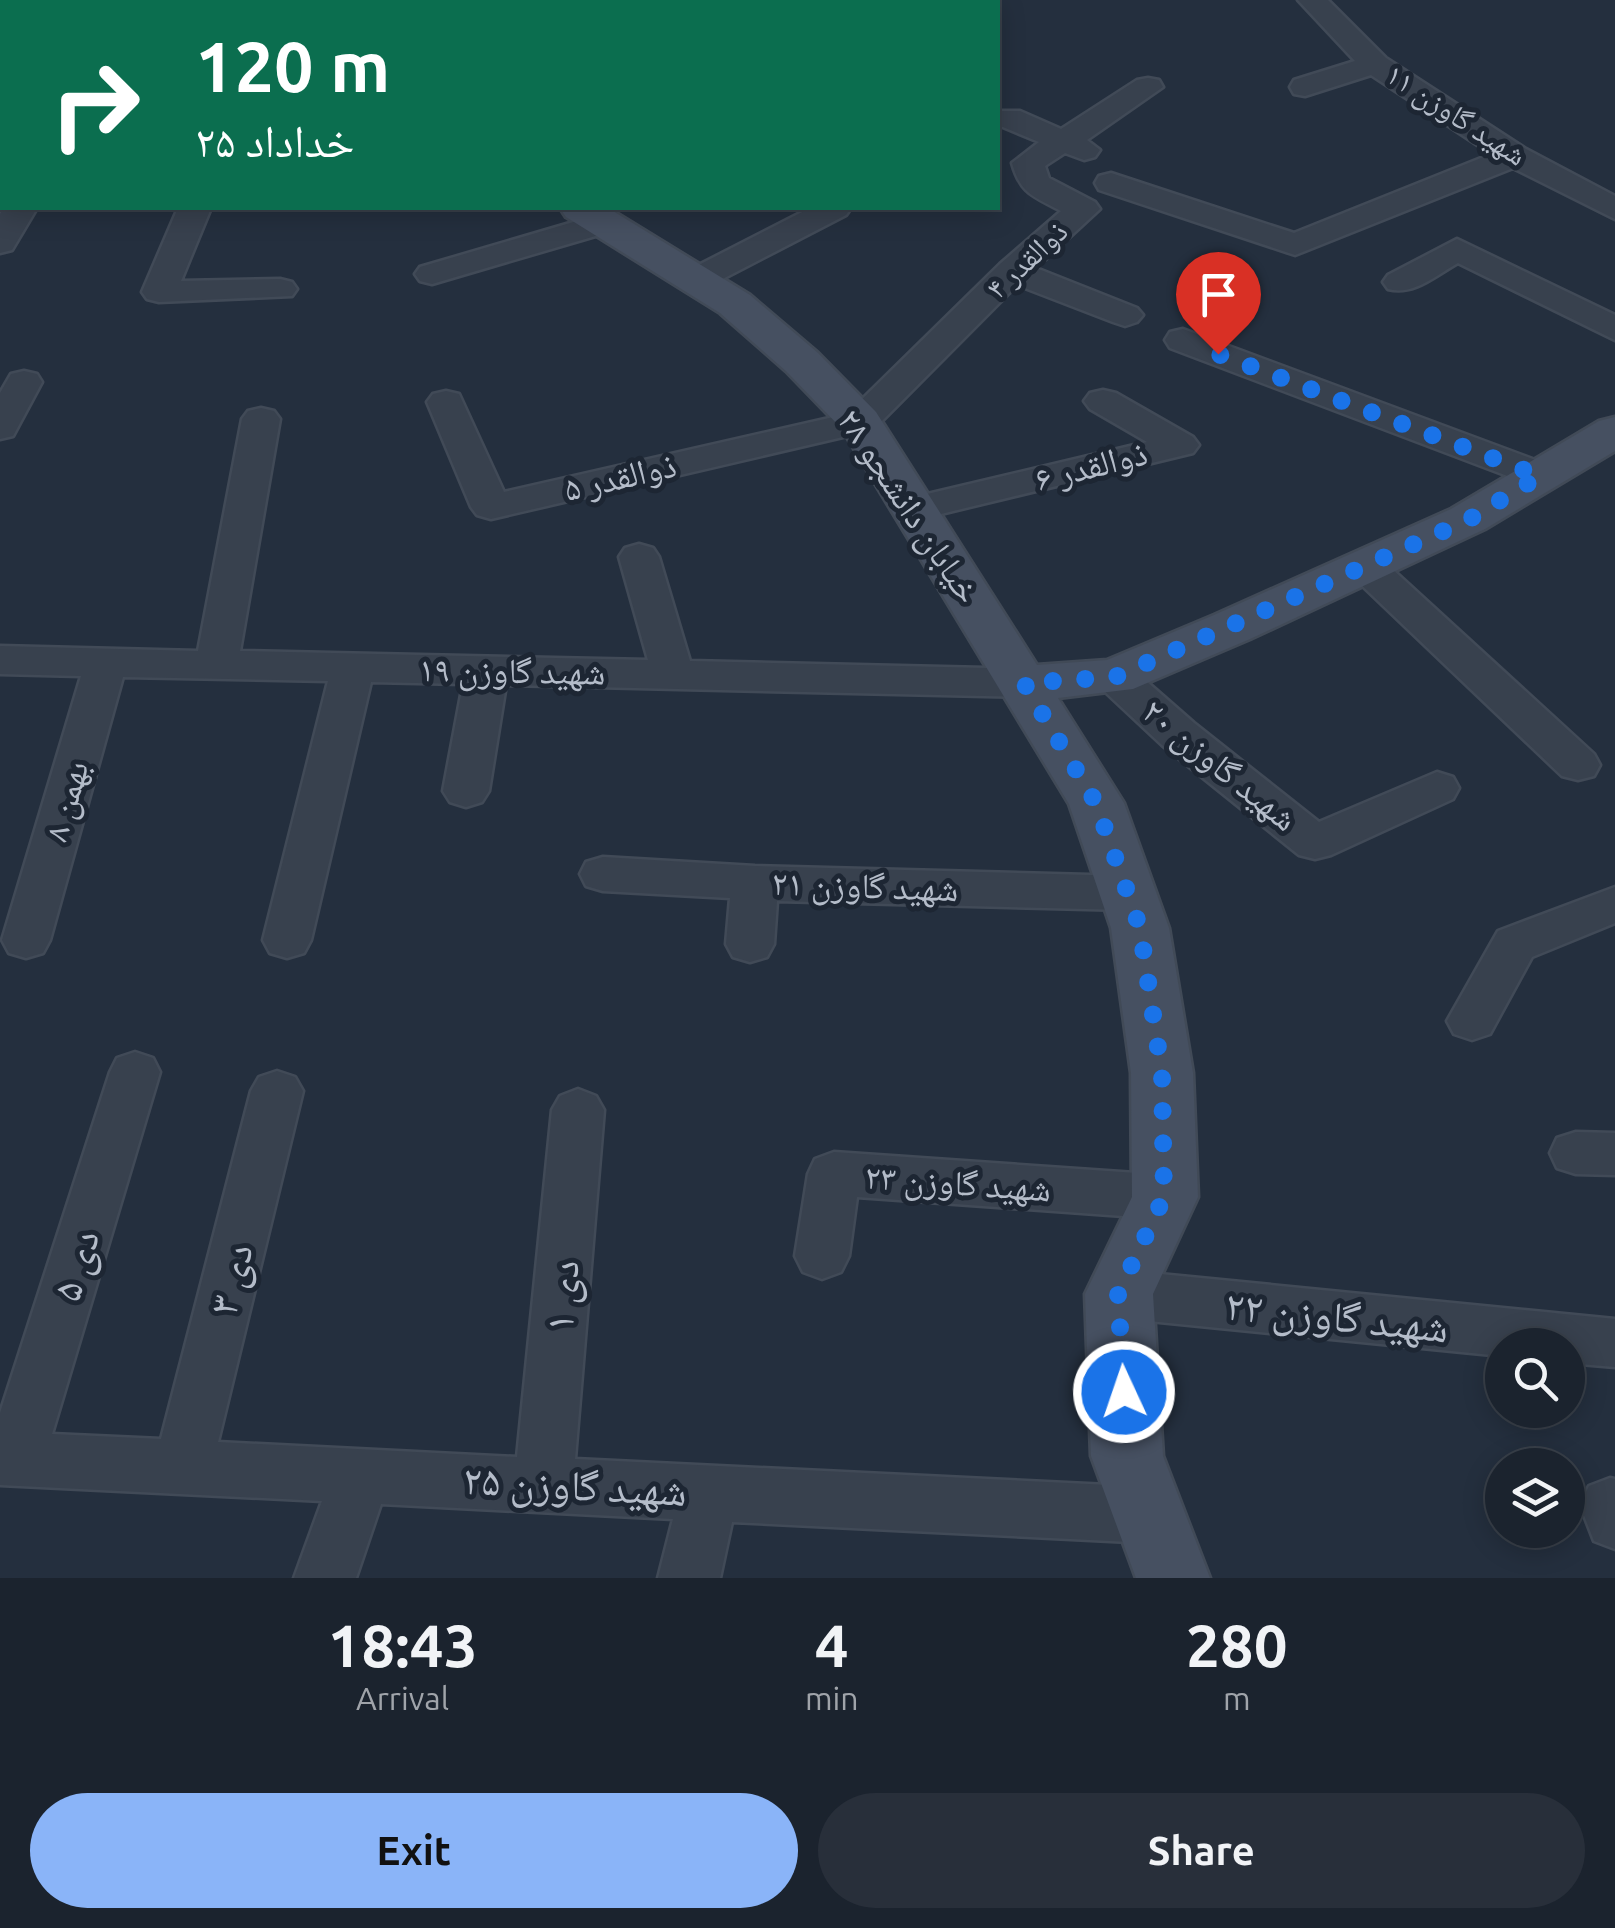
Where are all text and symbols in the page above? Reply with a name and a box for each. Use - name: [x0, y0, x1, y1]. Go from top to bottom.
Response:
- text: 120 m: [195, 27, 390, 105]
- icon: right: [30, 40, 160, 170]
- street label: شهید گاوزن ۱۱: [1379, 56, 1533, 174]
- text: خداداد ۲۵: [195, 115, 354, 166]
- street label: ذوالقدر ۴: [979, 214, 1074, 305]
- pin: [1176, 252, 1261, 355]
- icon: arrive: [1191, 267, 1246, 322]
- street label: خیابان دانشجو ۲۸: [829, 401, 989, 611]
- street label: ذوالقدر ۶: [1031, 432, 1151, 498]
- street label: ذوالقدر ۵: [560, 444, 680, 508]
- street label: شهید گاوزن ۱۹: [418, 648, 606, 694]
- street label: شهید گاوزن ۲۰: [1134, 690, 1306, 840]
- street label: بهمن ۸: [35, 756, 97, 846]
- street label: شهید گاوزن ۲۱: [771, 862, 959, 910]
- street label: شهید گاوزن ۲۳: [863, 1156, 1053, 1210]
- street label: دی ۵: [42, 1224, 110, 1307]
- street label: دی ۳: [198, 1238, 264, 1320]
- street label: دی ۱: [534, 1258, 590, 1334]
- street label: شهید گاوزن ۲۲: [1223, 1280, 1451, 1354]
- map controls: [1485, 1328, 1585, 1548]
- button: search: [1485, 1328, 1585, 1428]
- position arrow: [1072, 1340, 1176, 1444]
- button: layers: [1485, 1448, 1585, 1548]
- street label: شهید گاوزن ۲۵: [462, 1455, 688, 1517]
- text: 18:43: [327, 1611, 478, 1678]
- text: 4: [815, 1611, 849, 1678]
- text: 280: [1186, 1611, 1288, 1678]
- text: Arrival: [356, 1680, 449, 1716]
- text: min: [805, 1680, 859, 1716]
- text: m: [1223, 1680, 1251, 1716]
- button: Exit: [30, 1793, 798, 1908]
- button: Share: [818, 1793, 1585, 1908]

